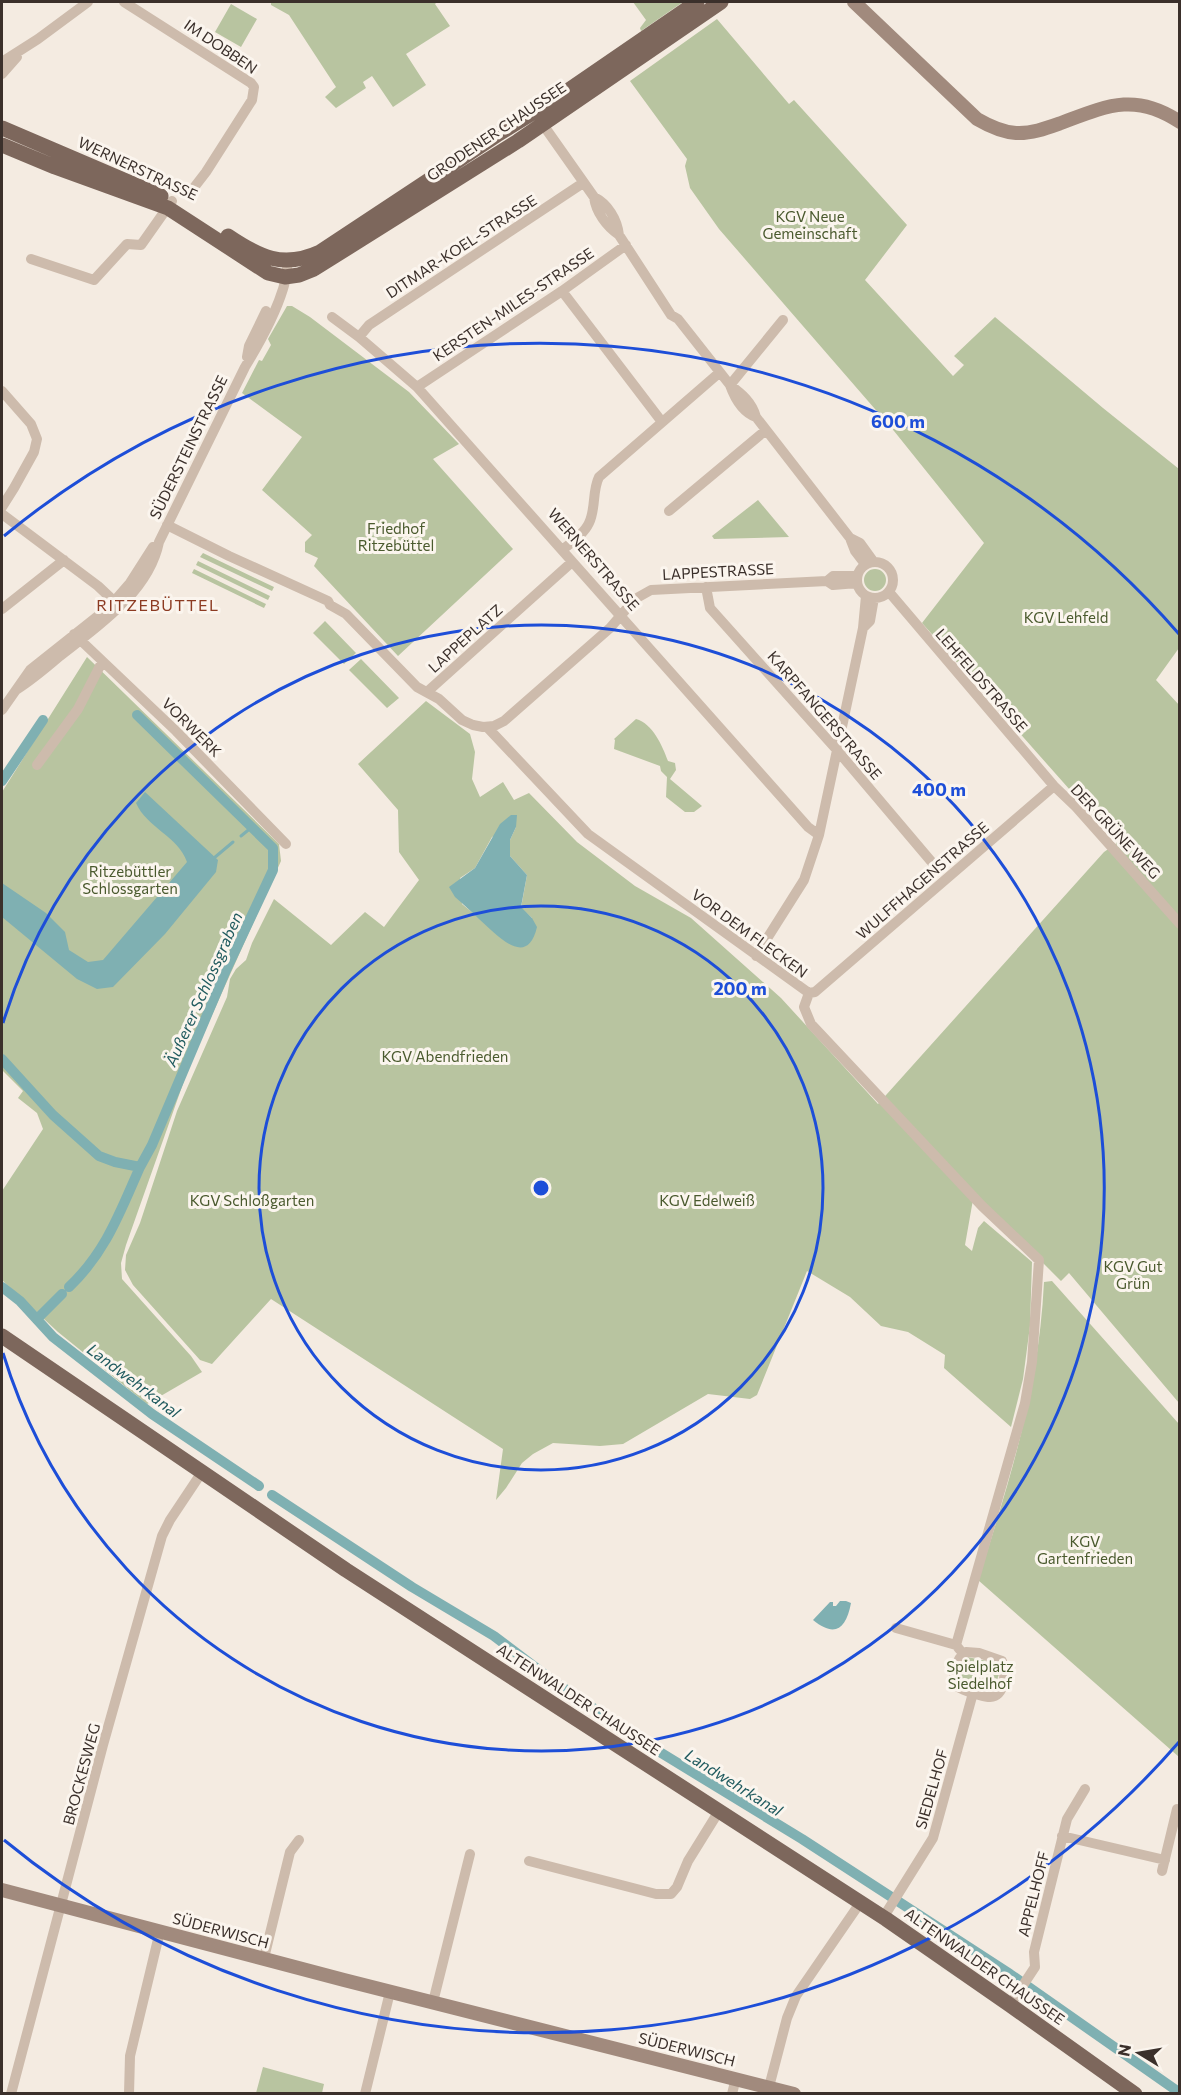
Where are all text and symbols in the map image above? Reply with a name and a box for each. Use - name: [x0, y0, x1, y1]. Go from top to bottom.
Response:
- street label: IM DOBBEN: [181, 15, 261, 77]
- street label: GRODENER CHAUSSEE: [423, 78, 569, 184]
- street label: WERNERSTRASSE: [75, 132, 201, 204]
- street label: DITMAR-KOEL-STRASSE: [382, 190, 540, 302]
- park label: KGV Neue Gemeinschaft: [762, 207, 858, 242]
- street label: KERSTEN-MILES-STRASSE: [429, 243, 597, 365]
- street label: SÜDERSTEINSTRASSE: [145, 372, 231, 522]
- text: 600 m: [871, 410, 925, 432]
- street label: WERNERSTRASSE: [545, 504, 643, 614]
- park label: Friedhof Ritzebüttel: [358, 519, 434, 554]
- street label: LAPPESTRASSE: [662, 559, 774, 583]
- district label: RITZEBÜTTEL: [96, 595, 220, 614]
- street label: LAPPEPLATZ: [424, 600, 506, 676]
- park label: KGV Lehfeld: [1024, 608, 1108, 626]
- street label: LEHFELDSTRASSE: [932, 625, 1032, 735]
- street label: KARPFANGERSTRASSE: [764, 647, 886, 783]
- street label: VORWERK: [159, 694, 225, 760]
- text: 400 m: [912, 778, 966, 800]
- street label: DER GRÜNE WEG: [1068, 780, 1164, 882]
- street label: WULFFHAGENSTRASSE: [852, 818, 992, 942]
- park label: Ritzebüttler Schlossgarten: [82, 862, 178, 897]
- street label: VOR DEM FLECKEN: [688, 885, 812, 981]
- water label: Äußerer Schlossgraben: [160, 909, 246, 1070]
- text: 200 m: [713, 977, 767, 999]
- park label: KGV Abendfrieden: [382, 1047, 508, 1065]
- centre of rings: [531, 1178, 551, 1198]
- park label: KGV Schloßgarten: [190, 1191, 314, 1209]
- park label: KGV Edelweiß: [659, 1191, 755, 1209]
- park label: KGV Gut Grün: [1103, 1257, 1163, 1292]
- water label: Landwehrkanal: [84, 1339, 185, 1422]
- park label: KGV Gartenfrieden: [1037, 1532, 1133, 1567]
- street label: ALTENWALDER CHAUSSEE: [494, 1639, 664, 1759]
- park label: Spielplatz Siedelhof: [946, 1657, 1014, 1692]
- street label: BROCKESWEG: [59, 1721, 103, 1827]
- water label: Landwehrkanal: [682, 1744, 787, 1820]
- street label: SIEDELHOF: [911, 1747, 951, 1831]
- street label: APPELHOFF: [1014, 1849, 1052, 1939]
- street label: ALTENWALDER CHAUSSEE: [902, 1904, 1069, 2028]
- street label: SÜDERWISCH: [171, 1908, 271, 1952]
- north arrow: [1109, 2023, 1169, 2083]
- street label: SÜDERWISCH: [637, 2028, 737, 2070]
- text: N: [1113, 2042, 1134, 2058]

